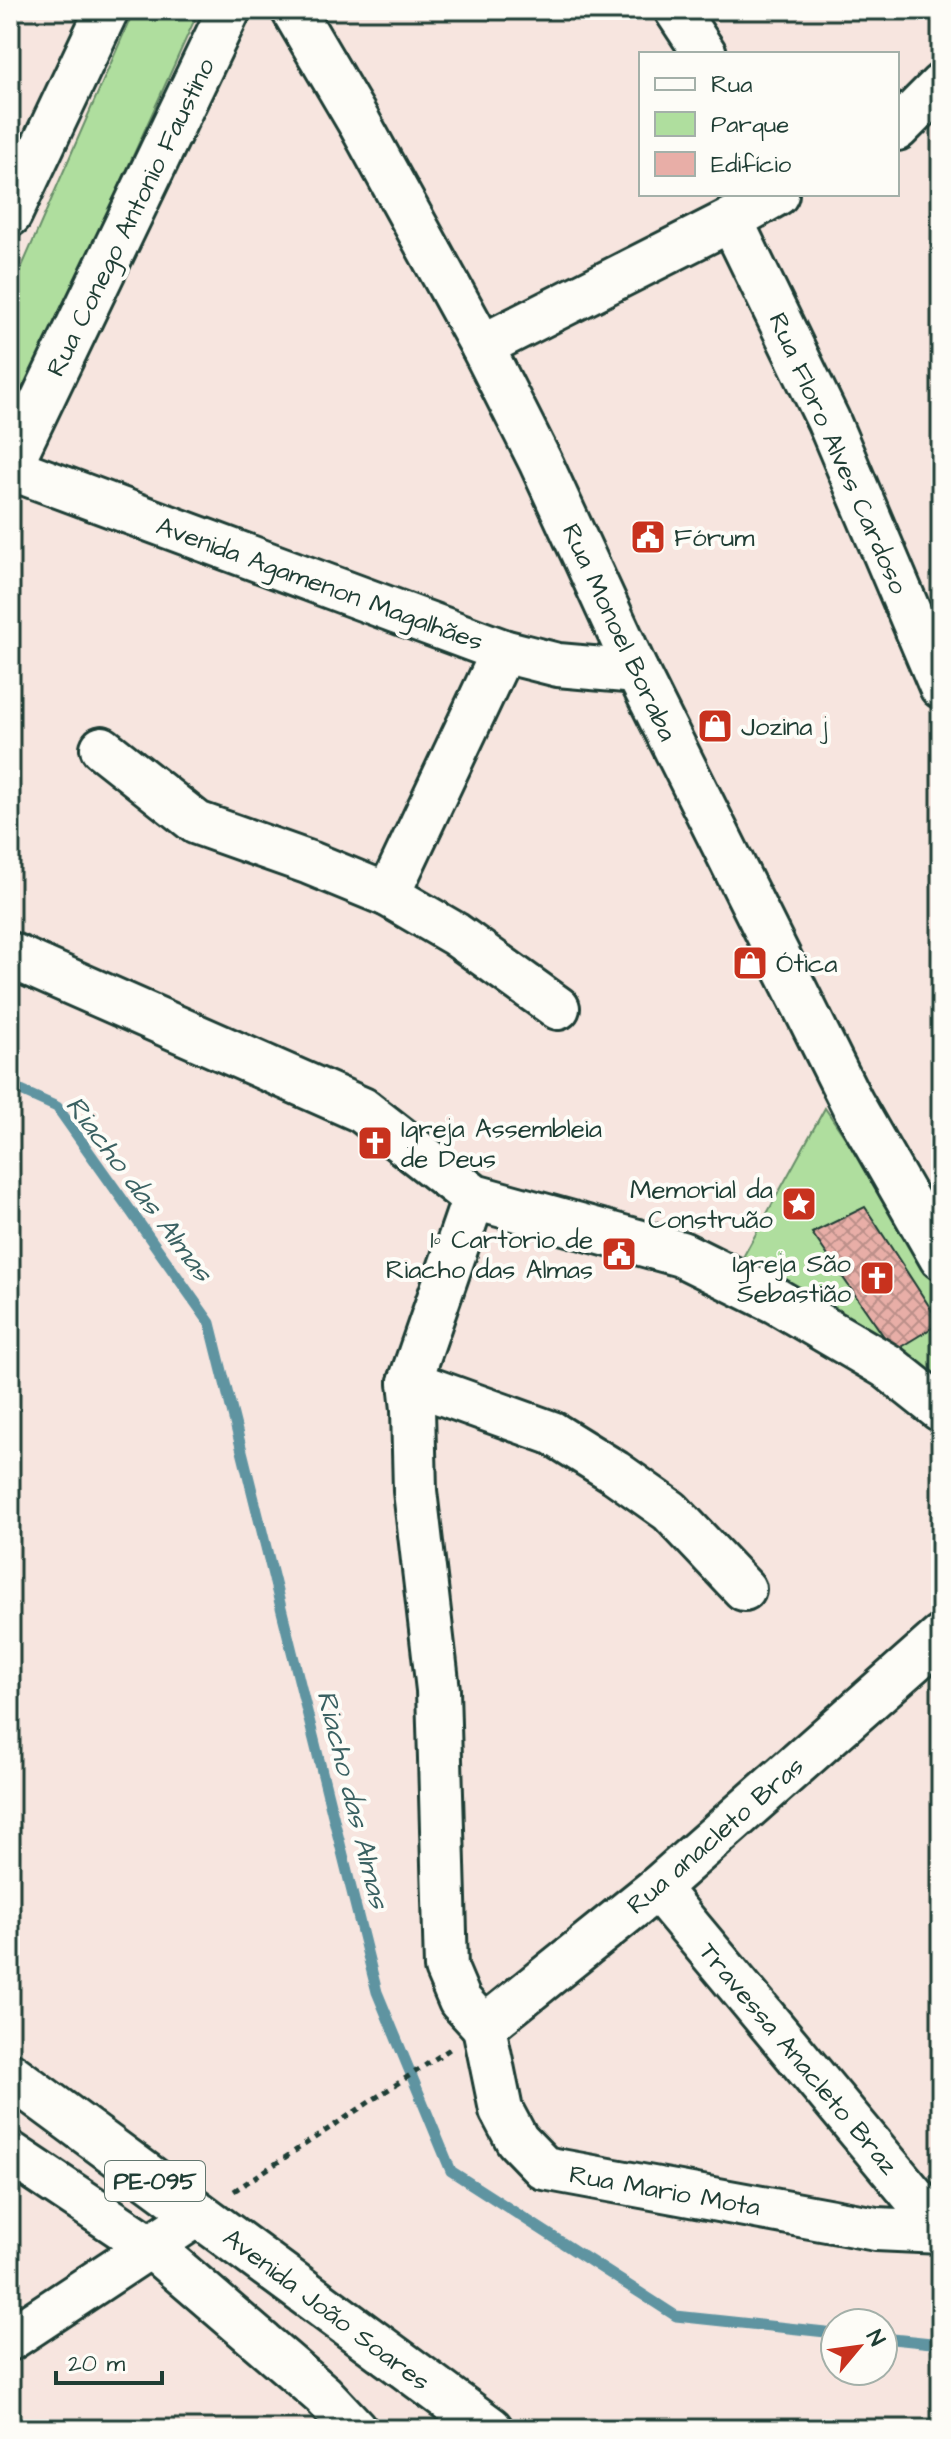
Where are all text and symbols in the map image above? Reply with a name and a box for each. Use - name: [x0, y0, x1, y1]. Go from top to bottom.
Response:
- street label: Rua Conego Antonio Faustino: [38, 52, 226, 384]
- legend: [639, 52, 899, 196]
- text: Rua: [711, 68, 753, 102]
- text: Parque: [711, 108, 789, 142]
- text: Edifício: [711, 148, 792, 182]
- street label: Rua Floro Alves Cardoso: [760, 307, 917, 600]
- street label: Avenida Agamenon Magalhães: [151, 508, 488, 662]
- street label: Rua Monoel Boraba: [553, 518, 685, 747]
- public building icon: Fórum: [629, 518, 667, 556]
- place label: Fórum: [674, 520, 755, 556]
- shop icon: Jozina j: [696, 707, 734, 745]
- place label: Jozina j: [741, 709, 828, 745]
- shop icon: Ótica: [731, 944, 769, 982]
- place label: Ótica: [776, 946, 838, 982]
- water label: Riacho das Almas: [56, 1088, 223, 1291]
- place label: Igreja Assembleia de Deus: [401, 1111, 602, 1177]
- church icon: Igreja Assembleia de Deus: [356, 1124, 394, 1162]
- place label: Memorial da Construão: [630, 1172, 773, 1238]
- place icon: Memorial da Construão: [780, 1185, 818, 1223]
- place label: 1º Cartorio de Riacho das Almas: [386, 1222, 593, 1288]
- public building icon: 1º Cartorio de Riacho das Almas: [600, 1235, 638, 1273]
- place label: Igreja São Sebastião: [732, 1246, 851, 1312]
- church icon: Igreja São Sebastião: [858, 1259, 896, 1297]
- water label: Riacho das Almas: [307, 1686, 399, 1914]
- street label: Rua anacleto Bras: [619, 1749, 812, 1923]
- street label: Travessa Anacleto Braz: [690, 1935, 906, 2183]
- street label: Rua Mario Mota: [567, 2156, 763, 2225]
- road number: PE-095: [105, 2161, 205, 2201]
- street label: Avenida João Soares: [215, 2220, 437, 2400]
- north arrow: [819, 2307, 899, 2387]
- text: N: [858, 2324, 892, 2352]
- scale bar: [56, 2335, 162, 2385]
- text: 20 m: [68, 2347, 125, 2381]

